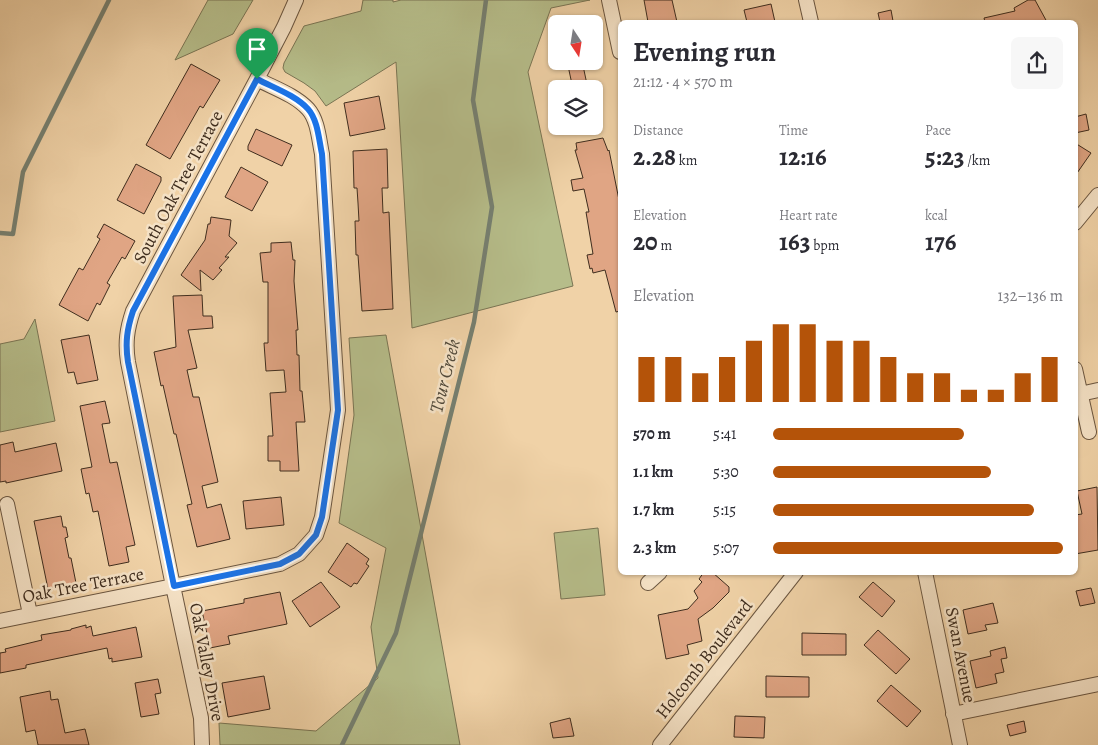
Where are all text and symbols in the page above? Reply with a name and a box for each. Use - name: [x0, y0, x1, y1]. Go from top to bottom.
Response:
- north arrow: [548, 15, 602, 70]
- map controls: [548, 15, 603, 135]
- pin: [236, 28, 278, 79]
- text: Evening run: [633, 33, 776, 71]
- icon: arrive: [243, 35, 271, 63]
- button: share: [1011, 37, 1063, 89]
- text: 21:12 · 4 × 570 m: [633, 71, 733, 93]
- button: layers: [548, 80, 603, 135]
- street label: South Oak Tree Terrace: [127, 106, 229, 268]
- text: Distance: [633, 121, 683, 140]
- text: Time: [779, 121, 808, 140]
- text: Pace: [925, 121, 951, 140]
- text: 2.28: [633, 140, 676, 174]
- text: 12:16: [779, 140, 827, 174]
- text: 5:23: [925, 140, 964, 174]
- text: km: [676, 151, 697, 170]
- text: /km: [964, 151, 990, 170]
- text: Elevation: [633, 206, 687, 225]
- text: Heart rate: [779, 206, 837, 225]
- text: kcal: [925, 206, 947, 225]
- text: 20: [633, 225, 658, 259]
- text: 163: [779, 225, 810, 259]
- text: 176: [925, 225, 956, 259]
- text: m: [658, 236, 672, 255]
- text: bpm: [810, 236, 839, 255]
- text: Elevation: [633, 285, 694, 307]
- text: 132–136 m: [998, 285, 1063, 307]
- water label: Tour Creek: [423, 336, 467, 416]
- text: 570 m: [633, 423, 671, 445]
- text: 5:41: [713, 423, 736, 445]
- text: 1.1 km: [633, 461, 673, 483]
- text: 5:30: [713, 461, 739, 483]
- text: 1.7 km: [633, 499, 674, 521]
- text: 5:15: [713, 499, 736, 521]
- text: 2.3 km: [633, 537, 676, 559]
- text: 5:07: [713, 537, 739, 559]
- street label: Oak Tree Terrace: [20, 561, 146, 609]
- street label: Holcomb Boulevard: [650, 594, 758, 723]
- street label: Oak Valley Drive: [184, 601, 230, 723]
- street label: Swan Avenue: [940, 605, 982, 705]

